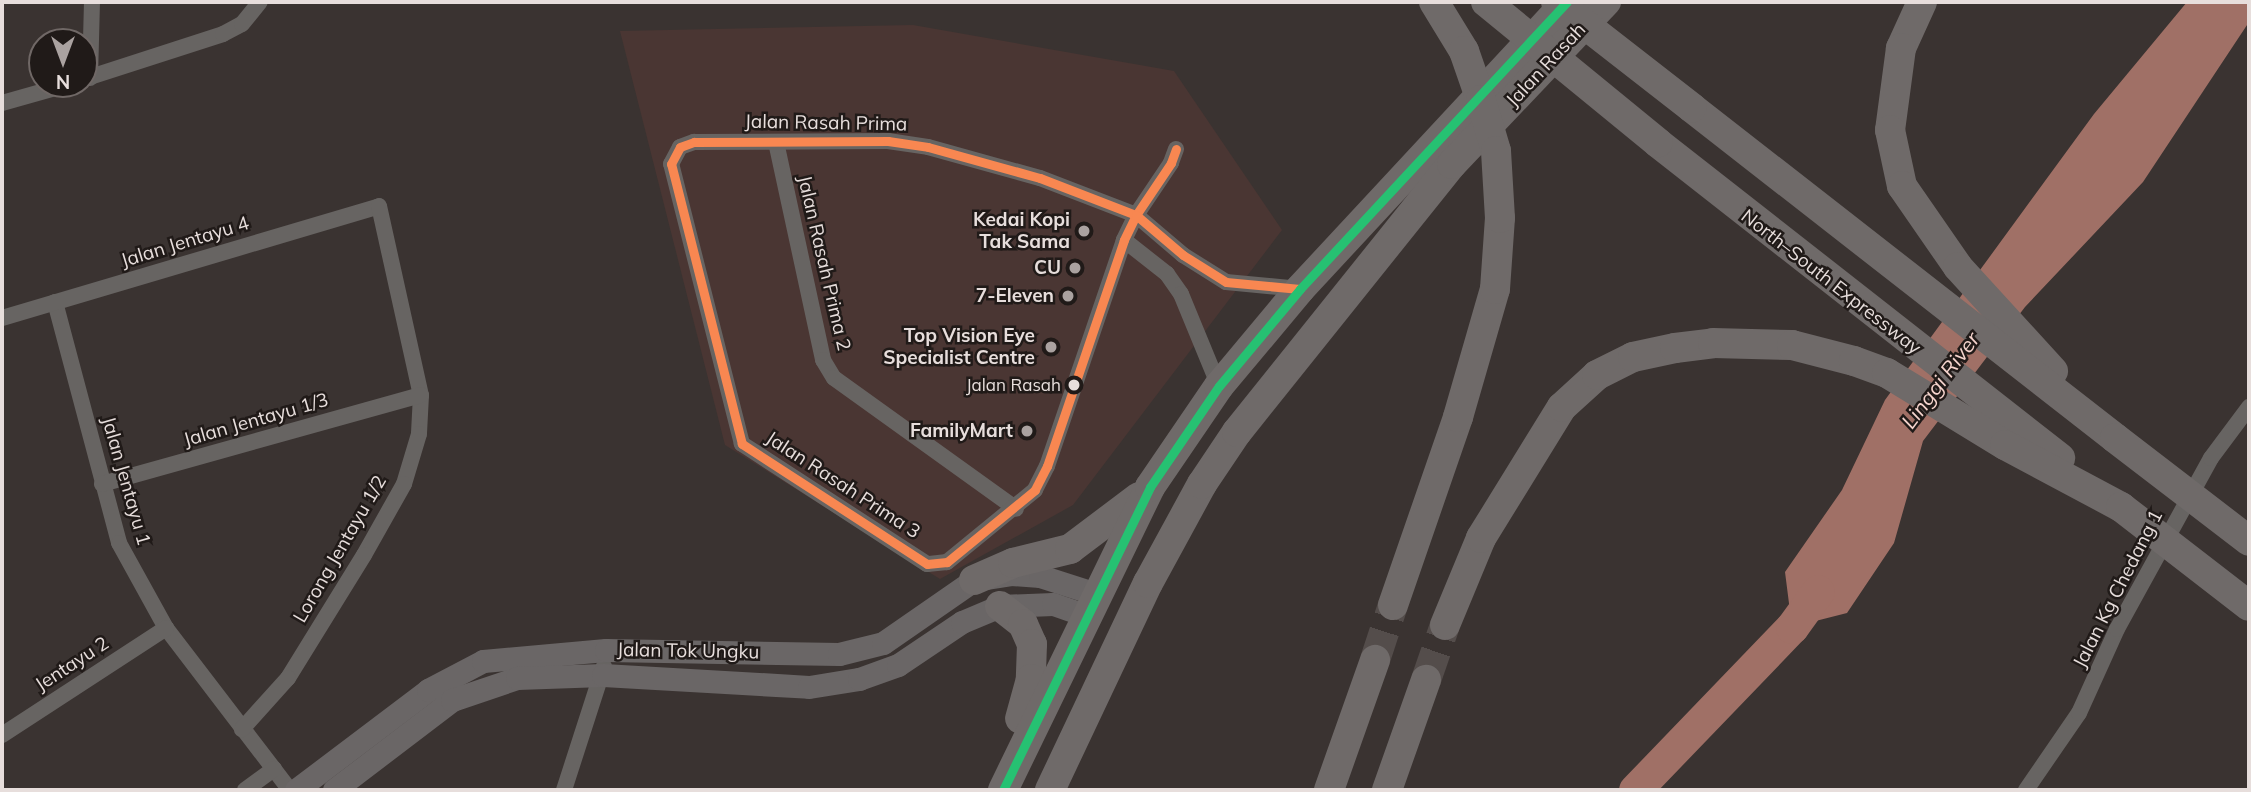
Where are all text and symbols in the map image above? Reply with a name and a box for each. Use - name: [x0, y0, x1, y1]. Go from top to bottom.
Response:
- street label: Jalan Rasah: [1501, 18, 1591, 112]
- north arrow: [28, 28, 98, 98]
- text: N: [56, 70, 70, 94]
- street label: Jalan Rasah Prima: [744, 110, 908, 136]
- street label: Jalan Rasah Prima 2: [793, 173, 855, 353]
- street label: North–South Expressway: [1736, 205, 1926, 359]
- place label: Kedai Kopi Tak Sama: [973, 209, 1070, 253]
- street label: Jalan Jentayu 4: [118, 212, 252, 272]
- marker: Kedai Kopi Tak Sama: [1076, 223, 1092, 239]
- place label: CU: [1034, 257, 1061, 279]
- marker: CU: [1067, 260, 1083, 276]
- place label: 7-Eleven: [976, 285, 1054, 307]
- marker: 7-Eleven: [1060, 288, 1076, 304]
- place label: Top Vision Eye Specialist Centre: [883, 325, 1035, 369]
- water label: Linggi River: [1896, 327, 1984, 433]
- marker: Top Vision Eye Specialist Centre: [1041, 337, 1061, 357]
- place label: Jalan Rasah: [966, 375, 1061, 395]
- marker: Jalan Rasah: [1067, 378, 1081, 392]
- street label: Jalan Jentayu 1/3: [181, 388, 331, 452]
- street label: Jalan Jentayu 1: [97, 414, 155, 548]
- place label: FamilyMart: [910, 420, 1013, 442]
- marker: FamilyMart: [1019, 423, 1035, 439]
- street label: Jalan Rasah Prima 3: [762, 427, 924, 543]
- street label: Lorong Jentayu 1/2: [289, 471, 391, 627]
- street label: Jalan Kg Chedang 1: [2068, 506, 2168, 672]
- street label: Jentayu 2: [31, 632, 113, 696]
- street label: Jalan Tok Ungku: [617, 638, 759, 664]

